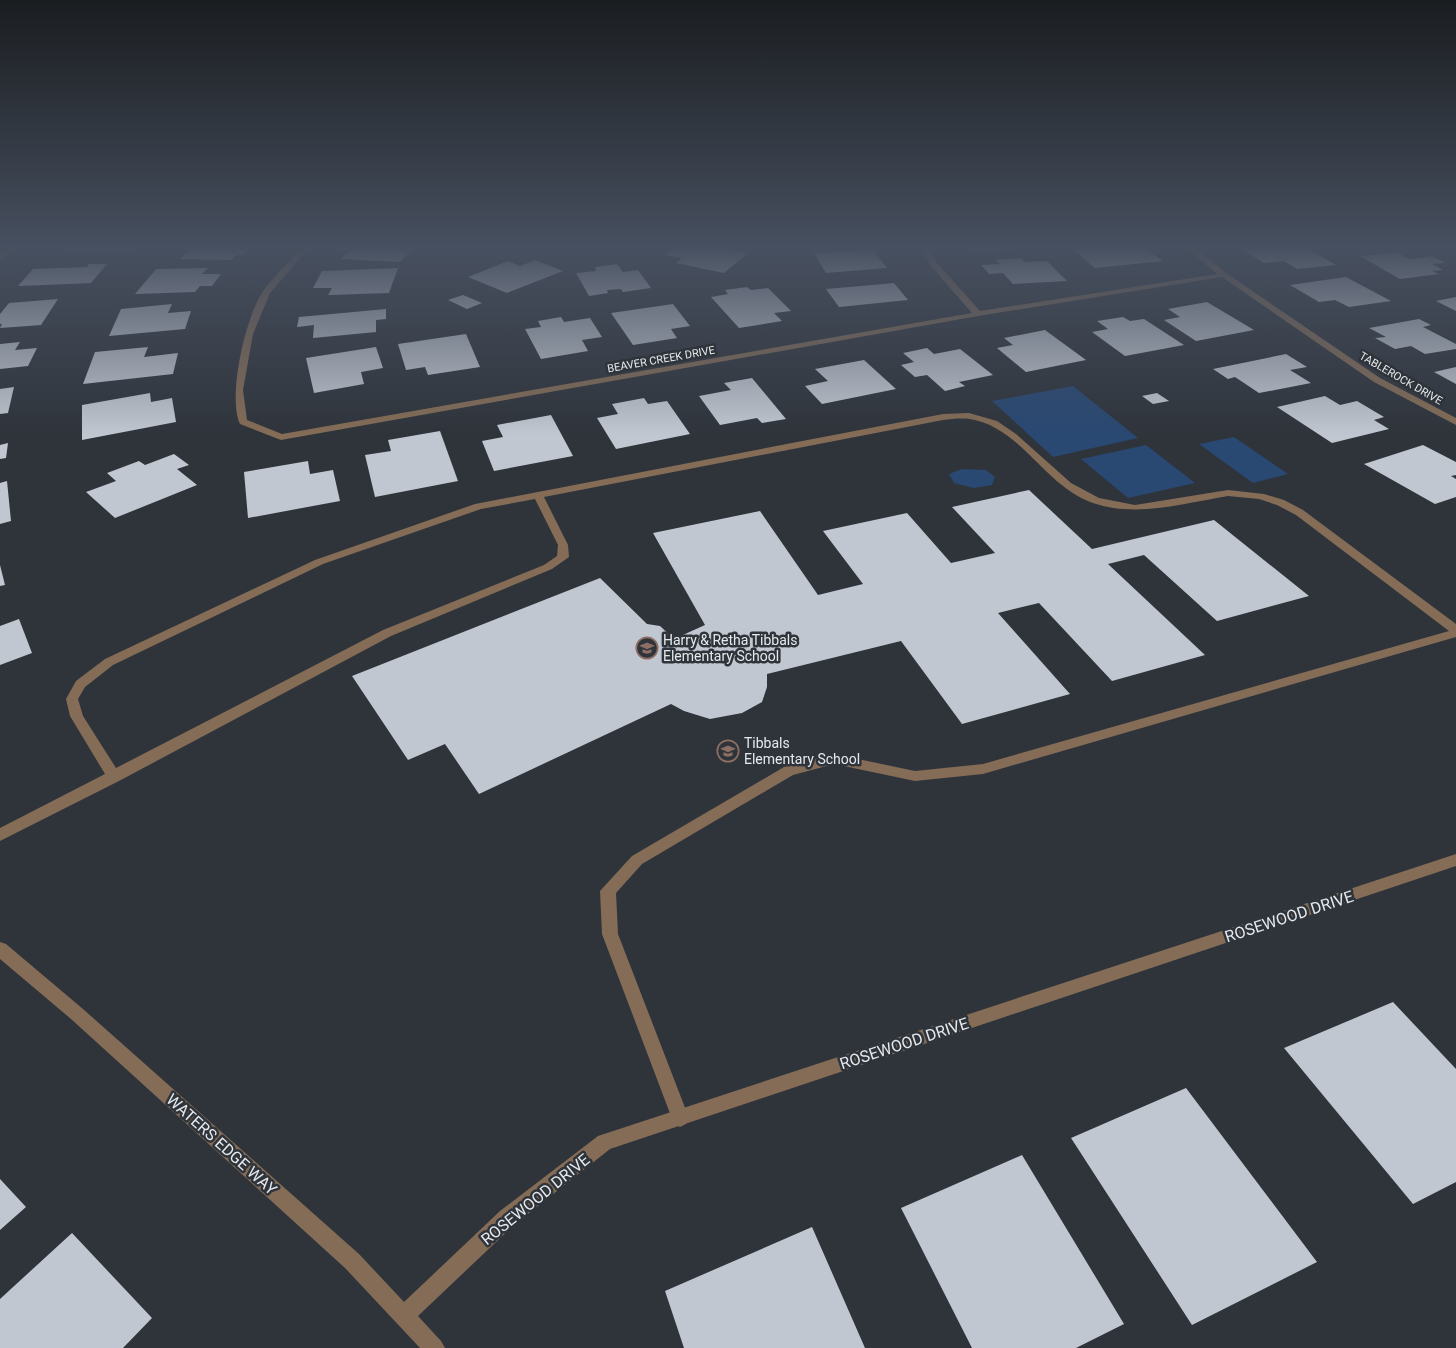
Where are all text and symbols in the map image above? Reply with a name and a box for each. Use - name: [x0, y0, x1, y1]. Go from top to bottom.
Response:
- street label: BEAVER CREEK DRIVE: [606, 344, 716, 375]
- street label: TABLEROCK DRIVE: [1357, 349, 1445, 407]
- place label: Harry & Retha Tibbals Elementary School: [663, 632, 797, 664]
- school or university icon: Harry & Retha Tibbals Elementary School: [635, 636, 659, 660]
- place label: Tibbals Elementary School: [744, 735, 860, 767]
- school or university icon: Tibbals Elementary School: [716, 739, 740, 763]
- street label: ROSEWOOD DRIVE: [1222, 887, 1356, 946]
- street label: ROSEWOOD DRIVE: [837, 1014, 971, 1073]
- street label: WATERS EDGE WAY: [163, 1090, 281, 1199]
- street label: ROSEWOOD DRIVE: [477, 1150, 593, 1249]

